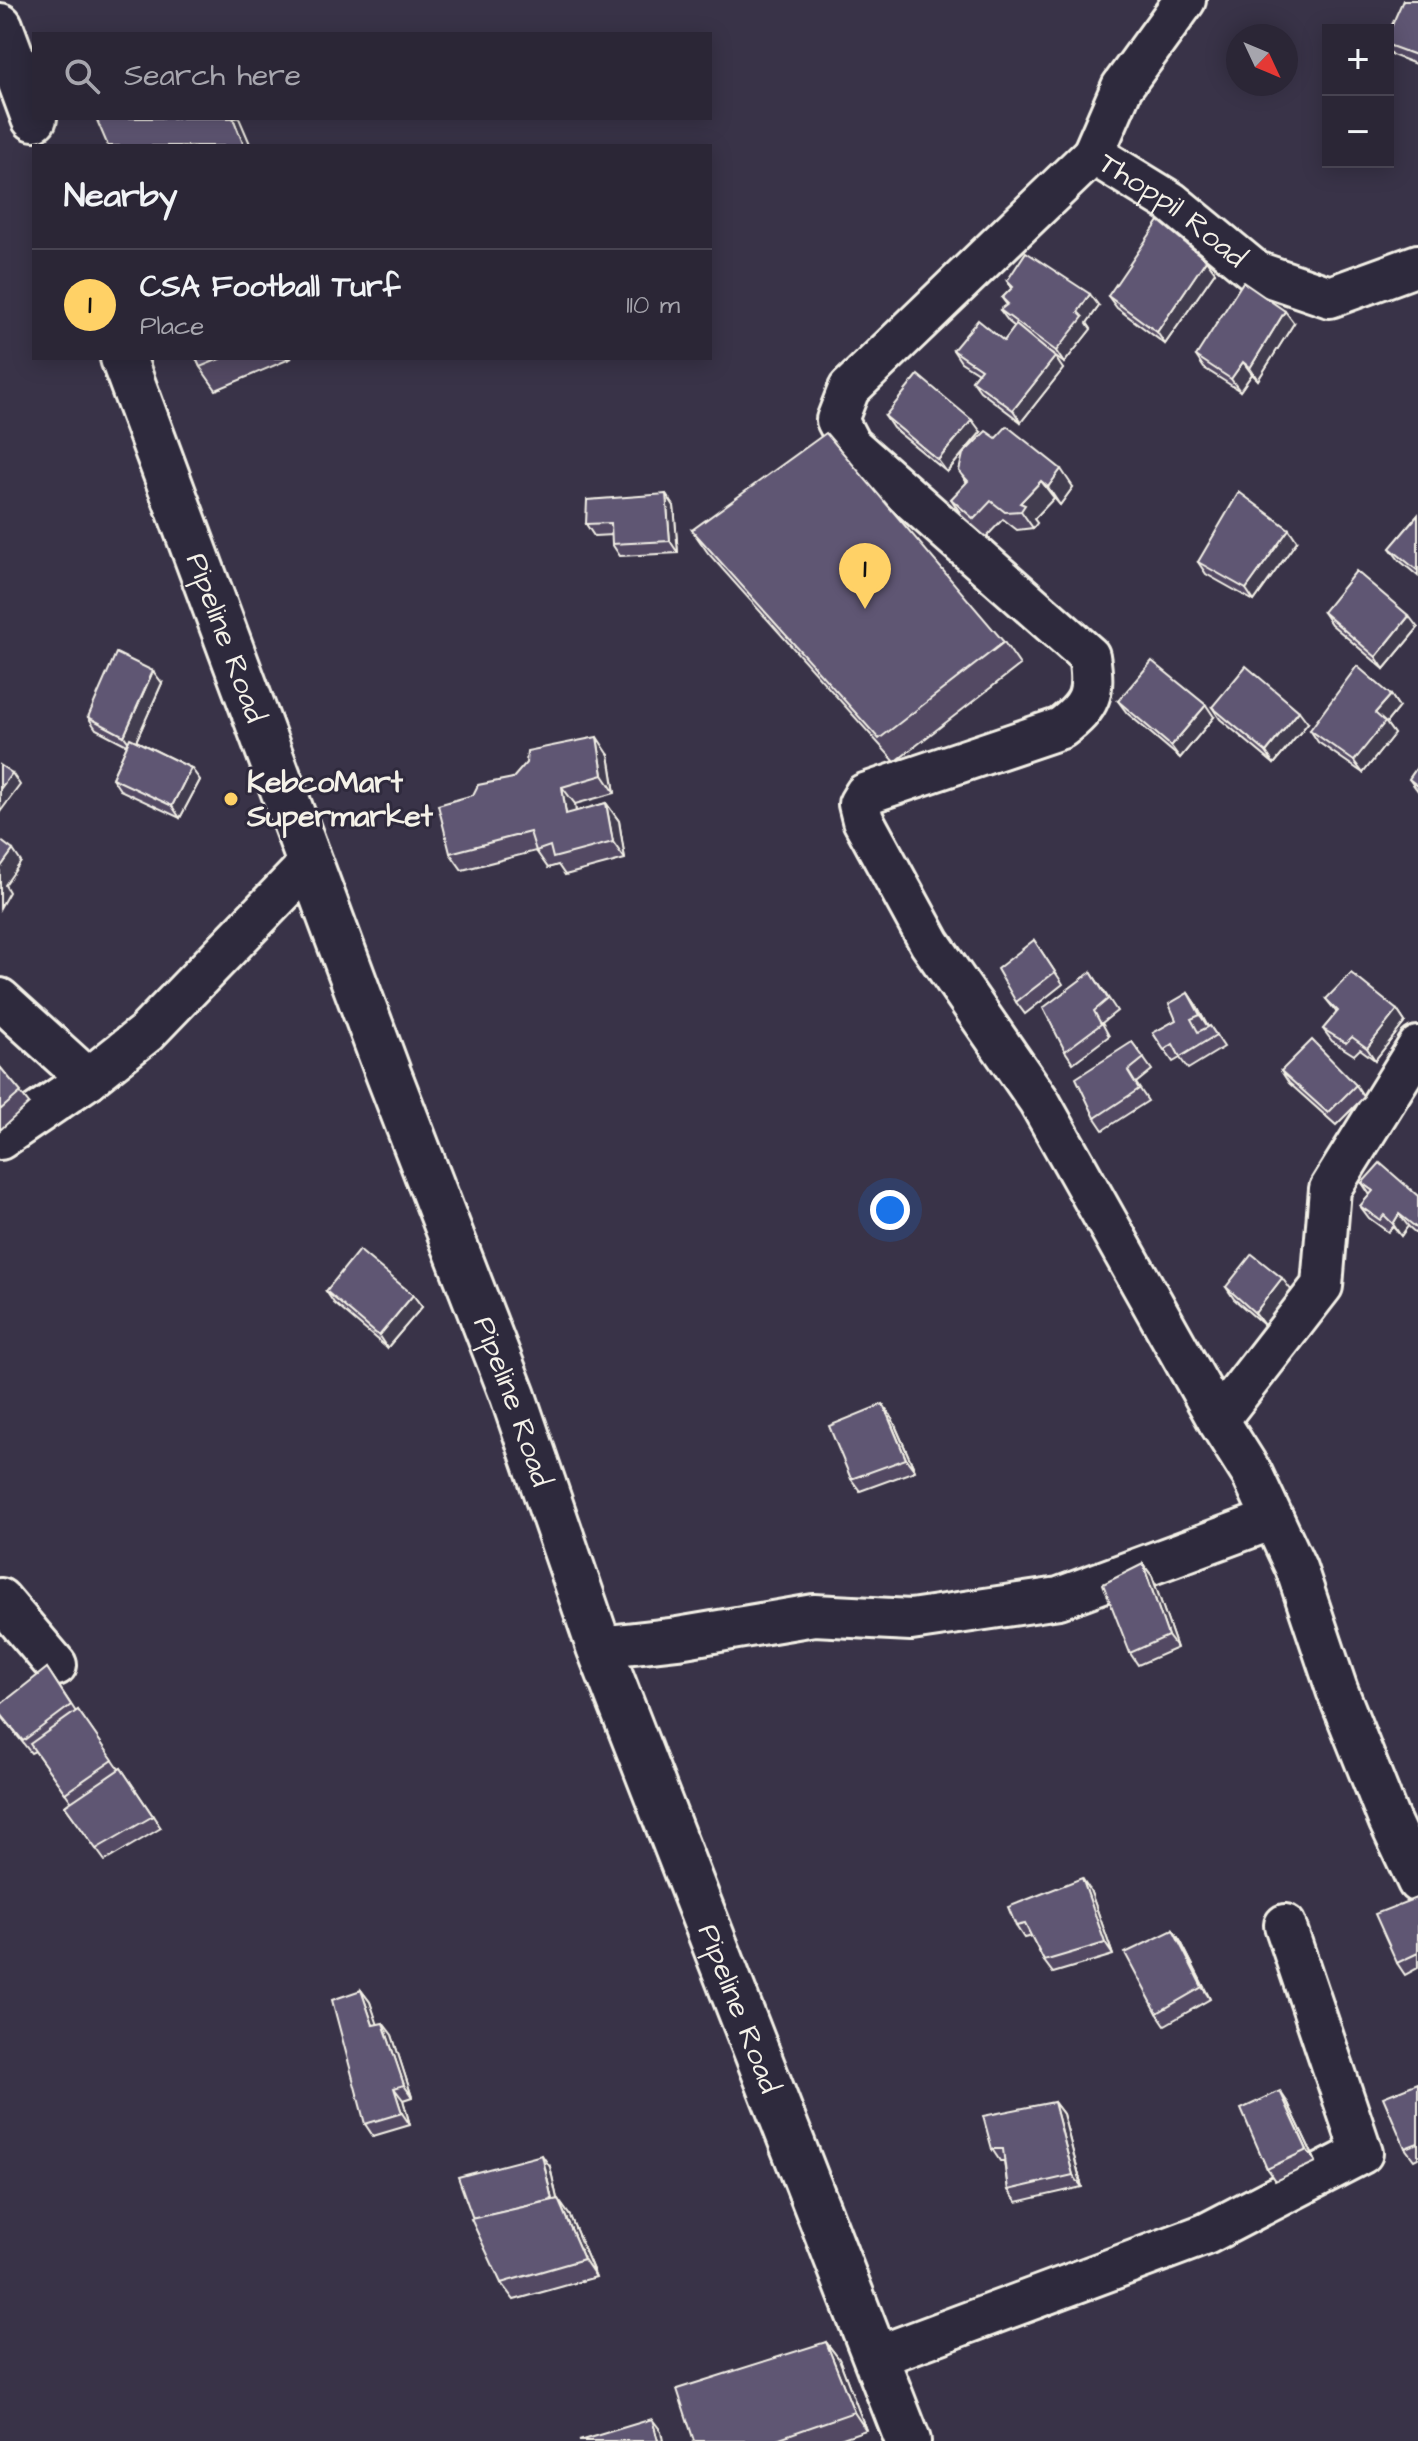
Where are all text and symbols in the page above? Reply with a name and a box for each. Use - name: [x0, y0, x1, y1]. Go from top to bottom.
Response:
- north arrow: [1226, 24, 1298, 96]
- map controls: [1322, 24, 1394, 168]
- button: +: [1322, 24, 1394, 96]
- search box: [32, 32, 712, 120]
- icon: search: [60, 54, 104, 98]
- text: Search here: [124, 55, 301, 97]
- button: −: [1322, 96, 1394, 168]
- street label: Thoppil Road: [1090, 142, 1256, 278]
- text: Nearby: [64, 172, 178, 220]
- text: CSA Football Turf: [140, 266, 400, 308]
- text: 1: [88, 287, 92, 323]
- text: 110 m: [626, 287, 680, 323]
- text: Place: [140, 308, 204, 344]
- pin: 1: [839, 543, 891, 609]
- street label: Pipeline Road: [175, 547, 276, 729]
- place label: KebcoMart Supermarket: [246, 762, 434, 839]
- marker: KebcoMart Supermarket: [222, 790, 240, 808]
- your location: [870, 1190, 910, 1230]
- street label: Pipeline Road: [462, 1311, 562, 1492]
- street label: Pipeline Road: [687, 1918, 791, 2099]

